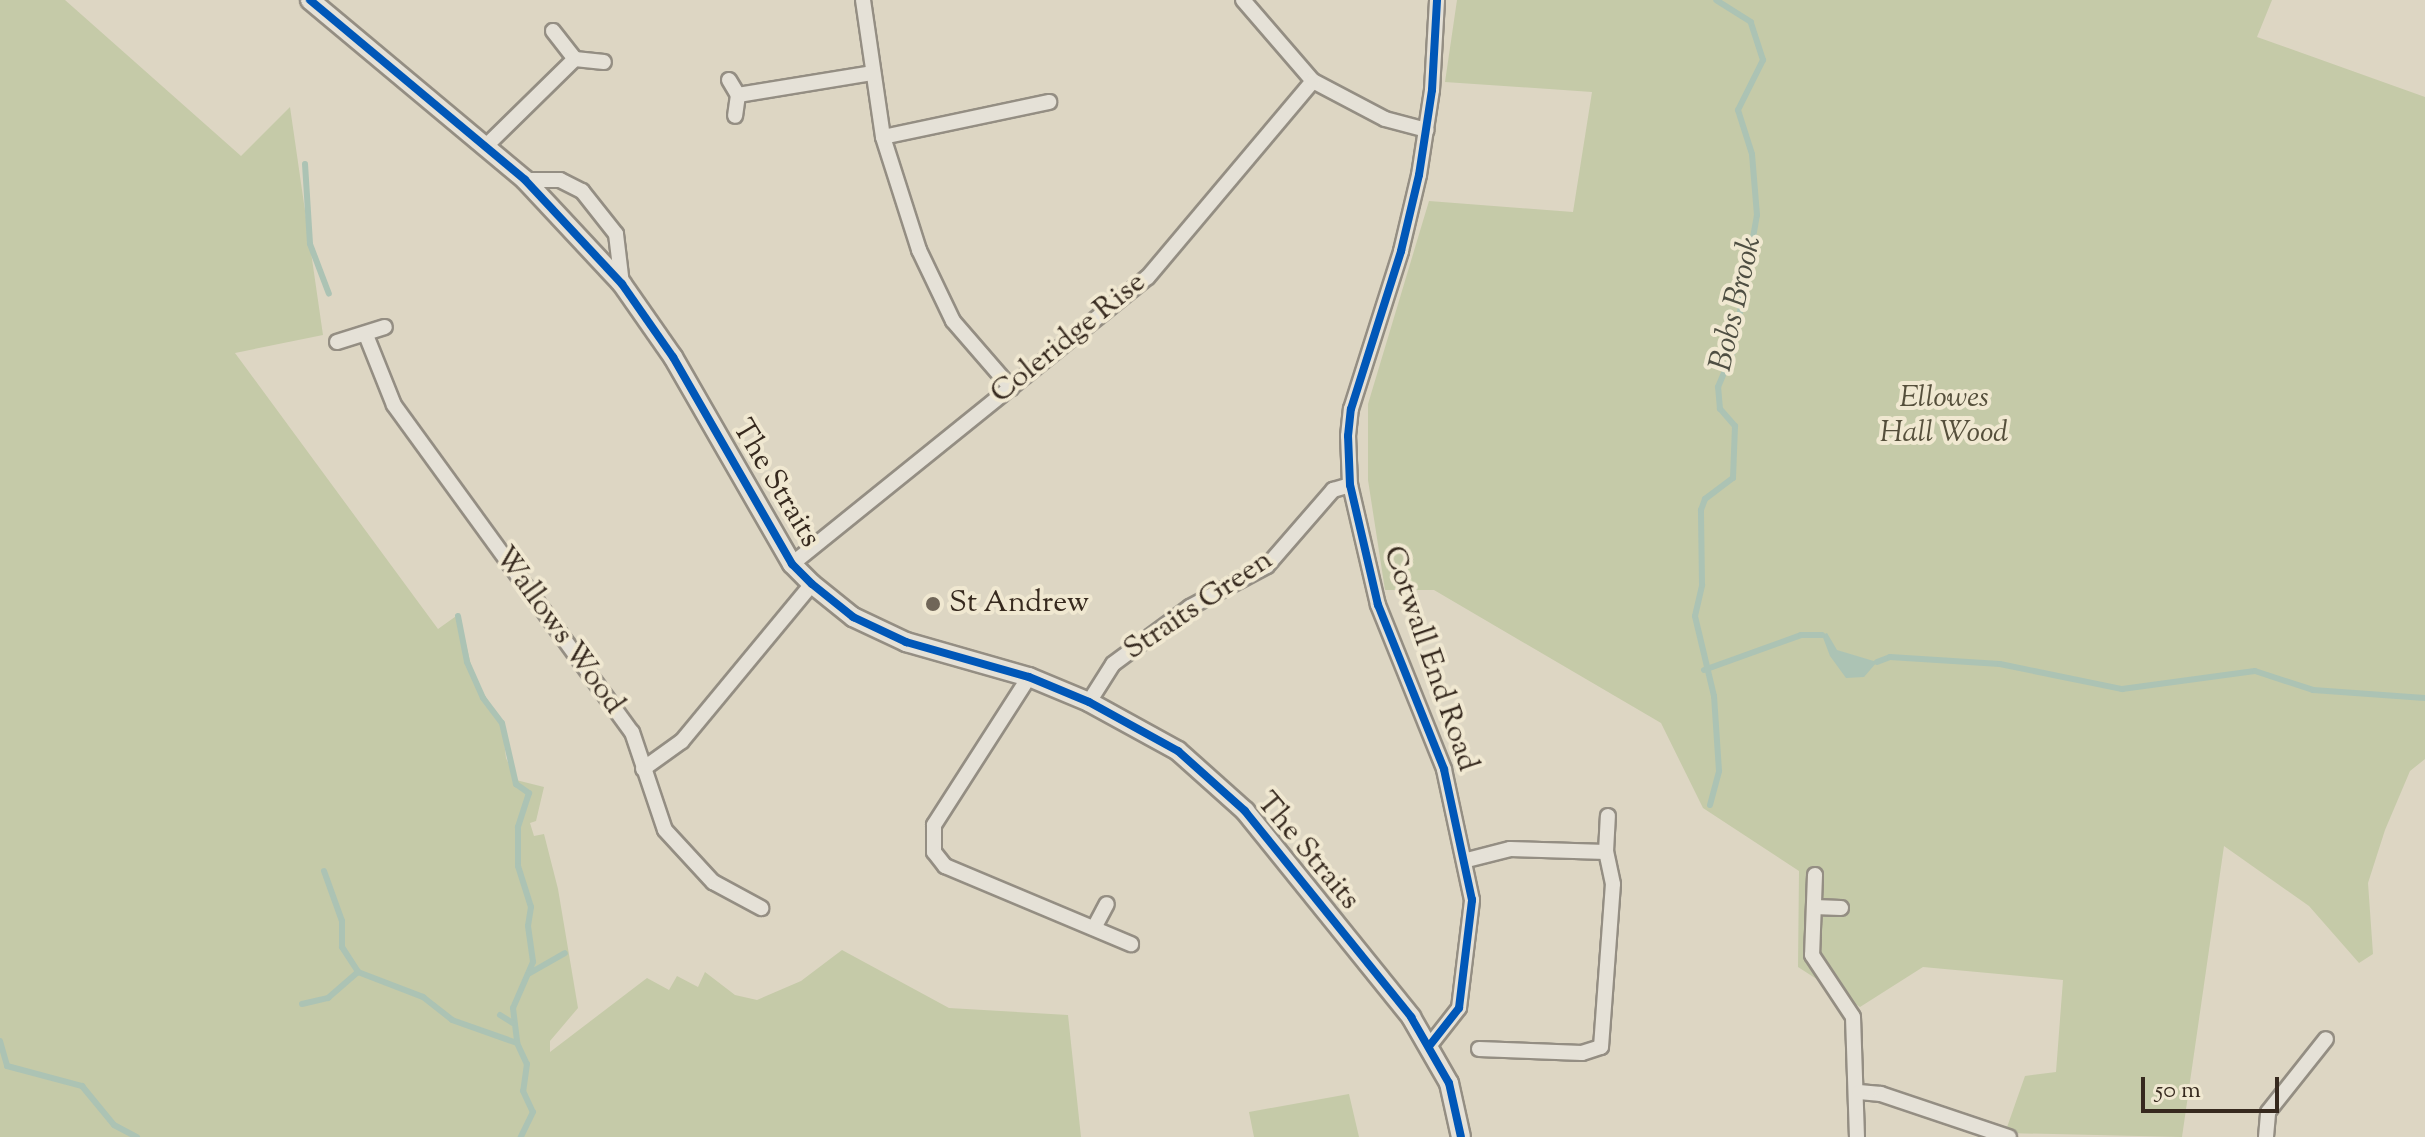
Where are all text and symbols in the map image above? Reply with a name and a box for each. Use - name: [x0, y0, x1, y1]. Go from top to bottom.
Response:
- water label: Bobs Brook: [1703, 233, 1771, 375]
- street label: Coleridge Rise: [984, 266, 1154, 412]
- park label: Ellowes Hall Wood: [1880, 381, 2008, 452]
- street label: The Straits: [723, 414, 827, 554]
- street label: Wallows Wood: [485, 540, 631, 722]
- street label: Cotwall End Road: [1374, 542, 1484, 776]
- street label: Straits Green: [1118, 543, 1280, 669]
- place label: St Andrew: [949, 586, 1089, 622]
- marker: St Andrew: [924, 595, 942, 613]
- street label: The Straits: [1247, 786, 1367, 918]
- scale bar: [2145, 1061, 2283, 1111]
- text: 50 m: [2155, 1074, 2201, 1108]

